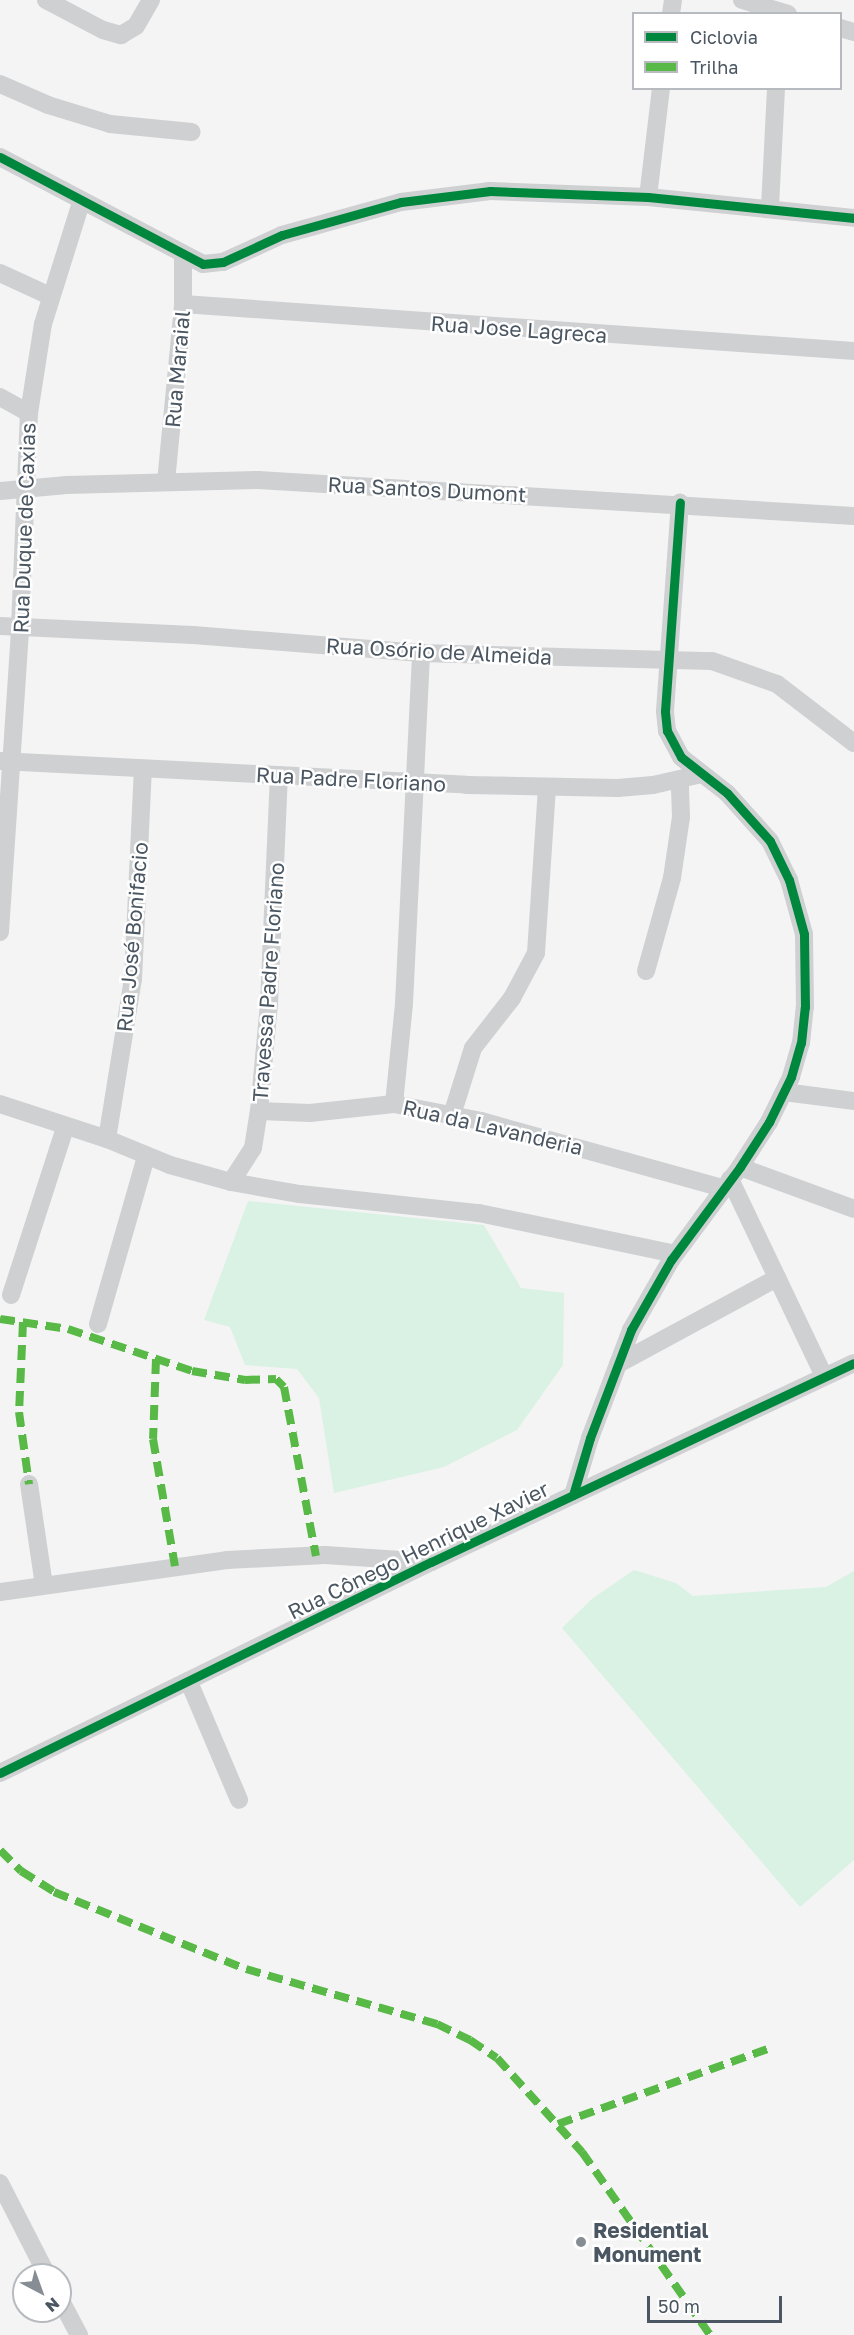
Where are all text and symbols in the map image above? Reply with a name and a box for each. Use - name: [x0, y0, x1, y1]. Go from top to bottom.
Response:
- legend: [632, 12, 842, 90]
- text: Ciclovia: [690, 26, 758, 48]
- text: Trilha: [690, 56, 738, 78]
- street label: Rua Maraial: [159, 309, 195, 429]
- street label: Rua Jose Lagreca: [430, 310, 608, 348]
- street label: Rua Duque de Caxias: [8, 422, 40, 634]
- street label: Rua Santos Dumont: [327, 471, 527, 507]
- street label: Rua Osório de Almeida: [325, 632, 553, 670]
- street label: Rua Padre Floriano: [255, 761, 447, 797]
- street label: Rua José Bonifacio: [111, 841, 153, 1033]
- street label: Travessa Padre Floriano: [247, 861, 289, 1103]
- street label: Rua da Lavanderia: [401, 1094, 585, 1160]
- street label: Rua Cônego Henrique Xavier: [283, 1476, 553, 1624]
- place label: Residential Monument: [593, 2217, 709, 2267]
- marker: Residential Monument: [574, 2235, 588, 2249]
- north arrow: [12, 2263, 72, 2323]
- scale bar: [650, 2284, 785, 2322]
- text: N: [41, 2294, 64, 2317]
- text: 50 m: [658, 2295, 700, 2317]

